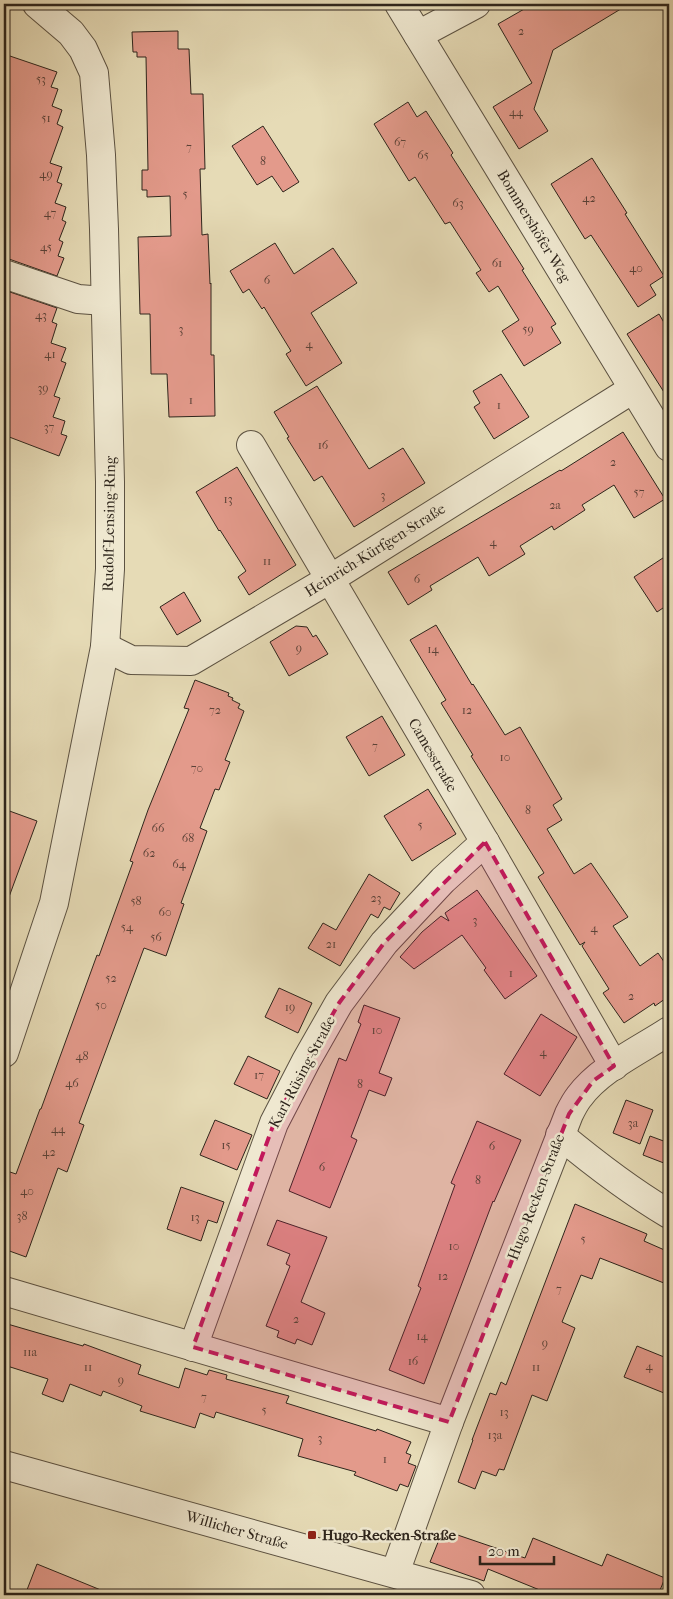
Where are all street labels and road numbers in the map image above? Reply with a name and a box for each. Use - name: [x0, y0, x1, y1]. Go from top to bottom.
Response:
- street label: Bommershöfer Weg: [493, 166, 575, 286]
- street label: Rudolf-Lensing-Ring: [99, 455, 119, 592]
- street label: Heinrich-Kürfgen-Straße: [301, 499, 449, 601]
- street label: Camesstraße: [405, 715, 462, 796]
- street label: Karl-Rüsing-Straße: [265, 1012, 339, 1131]
- street label: Hugo-Recken-Straße: [504, 1131, 569, 1263]
- street label: Willicher Straße: [183, 1507, 291, 1553]

